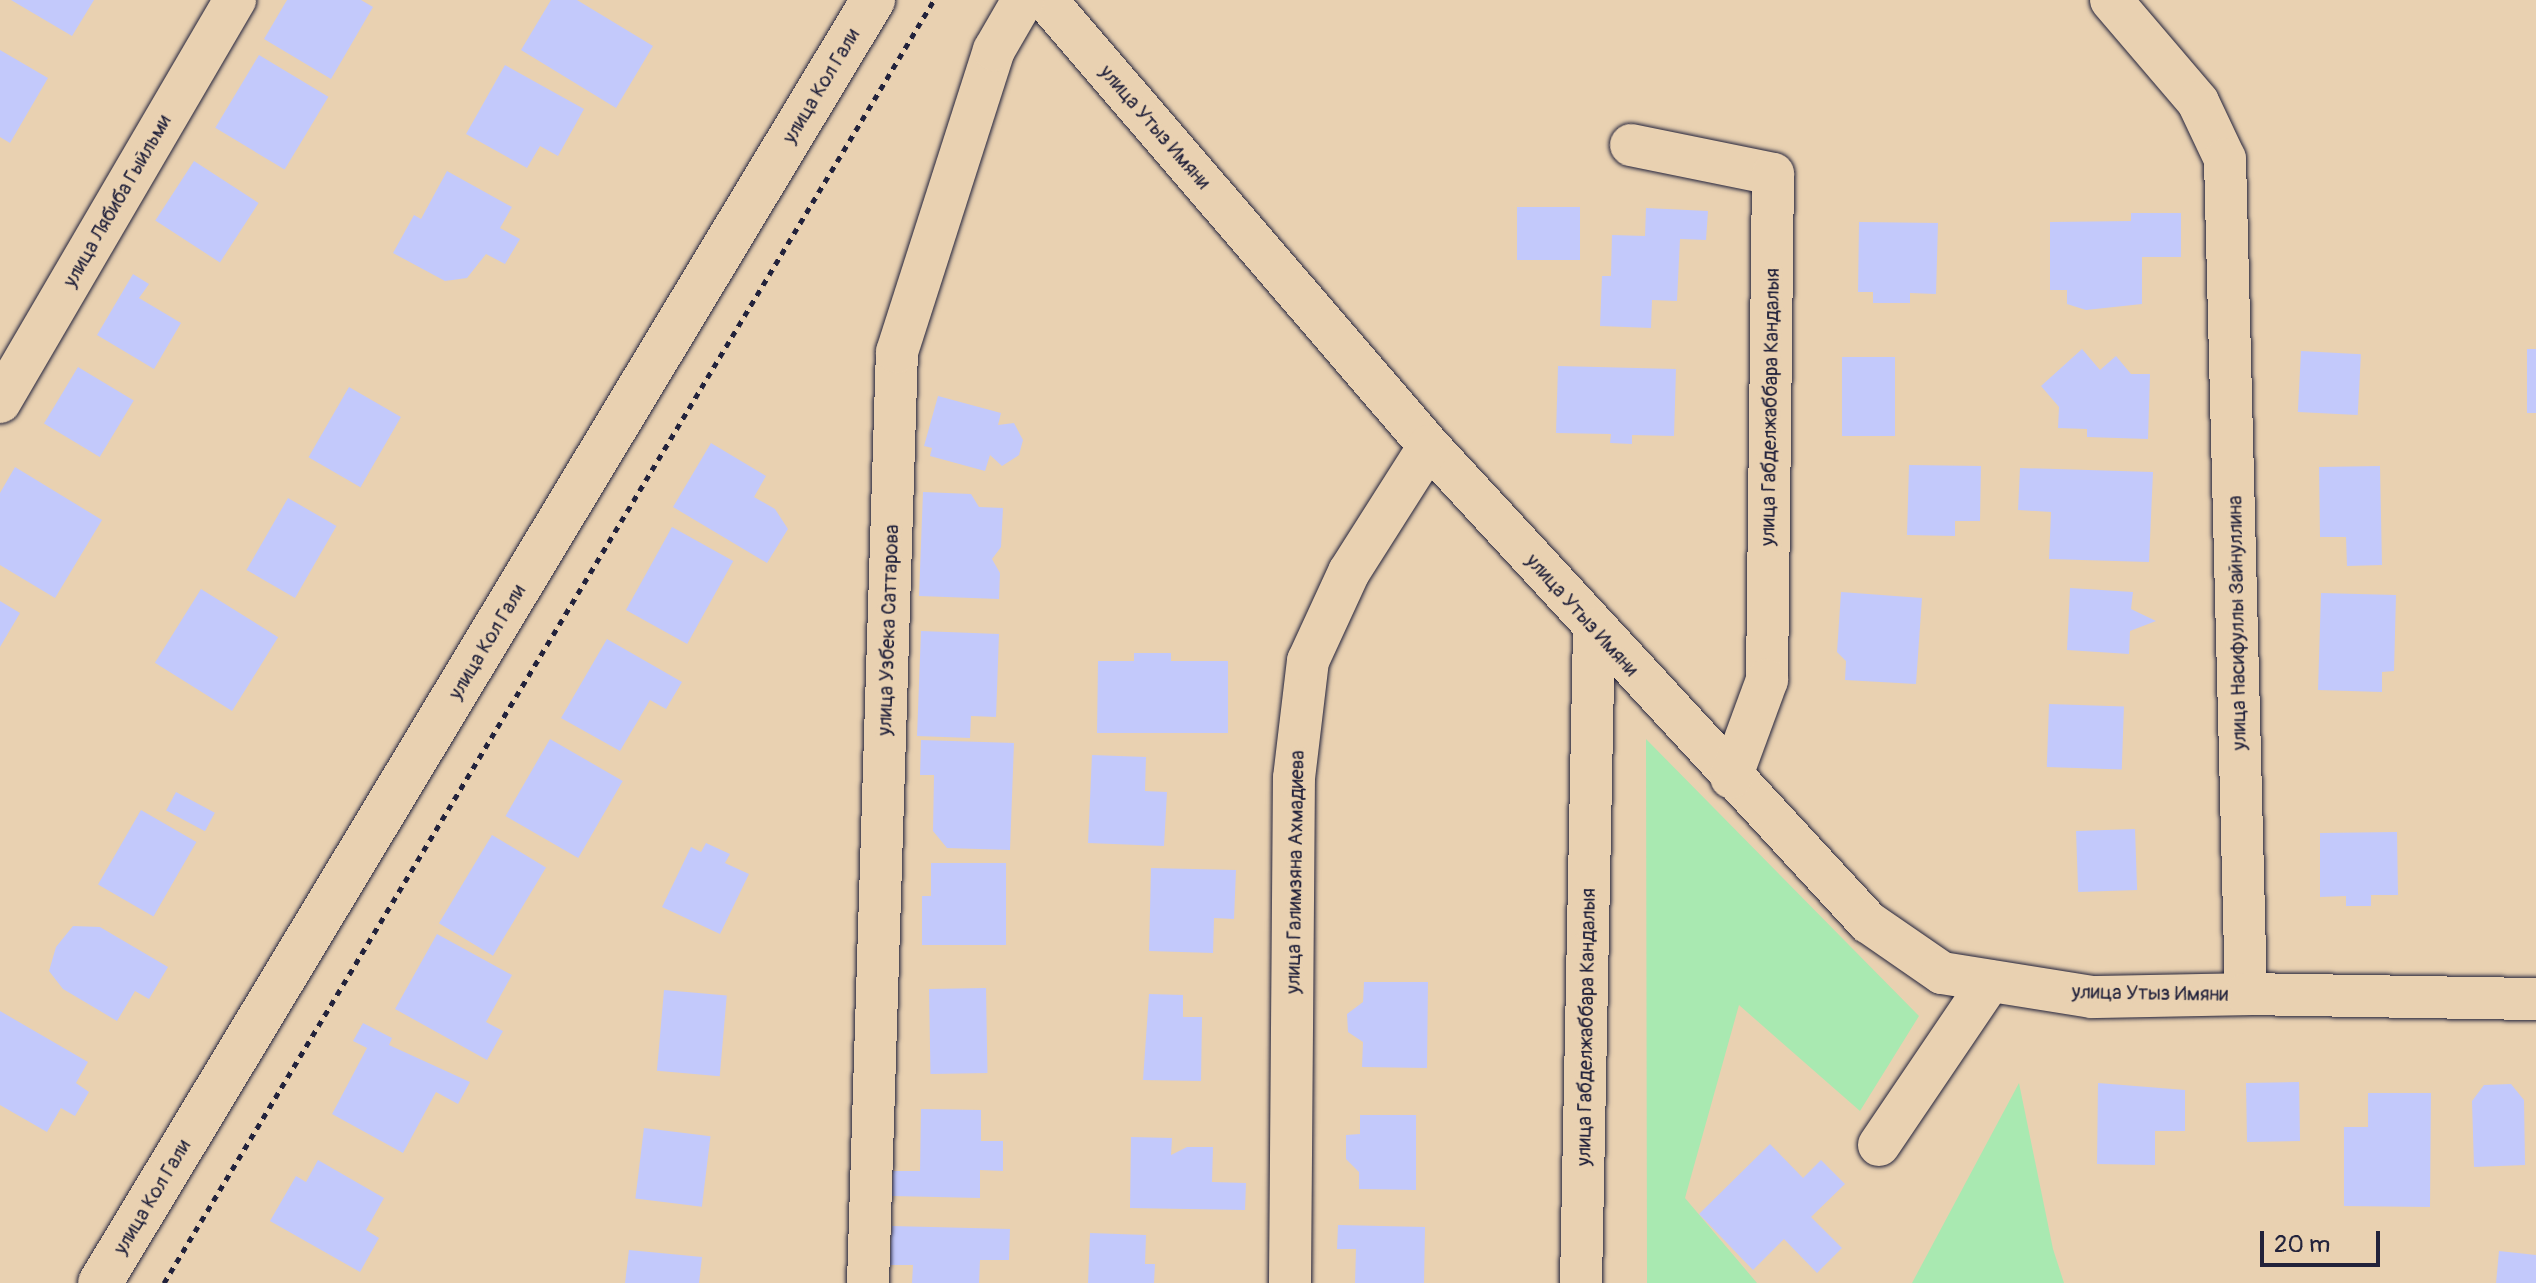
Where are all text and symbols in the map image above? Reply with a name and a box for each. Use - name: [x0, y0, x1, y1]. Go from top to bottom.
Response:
- street label: улица Кол Гали: [777, 24, 865, 148]
- street label: улица Утыз Имяни: [1095, 60, 1215, 194]
- street label: улица Лябиба Гыйльми: [58, 111, 176, 291]
- street label: улица Габделжаббара Кандалыя: [1756, 268, 1784, 546]
- street label: улица Насифуллы Зайнуллина: [2223, 495, 2251, 751]
- street label: улица Узбека Саттарова: [872, 524, 904, 736]
- street label: улица Утыз Имяни: [1521, 549, 1643, 681]
- street label: улица Кол Гали: [443, 580, 531, 704]
- street label: улица Галимзяна Ахмадиева: [1281, 750, 1309, 994]
- street label: улица Габделжаббара Кандалыя: [1572, 888, 1600, 1166]
- street label: улица Утыз Имяни: [2072, 980, 2228, 1006]
- street label: улица Кол Гали: [108, 1135, 196, 1259]
- scale bar: [2264, 1215, 2384, 1265]
- text: 20 m: [2274, 1230, 2330, 1259]

